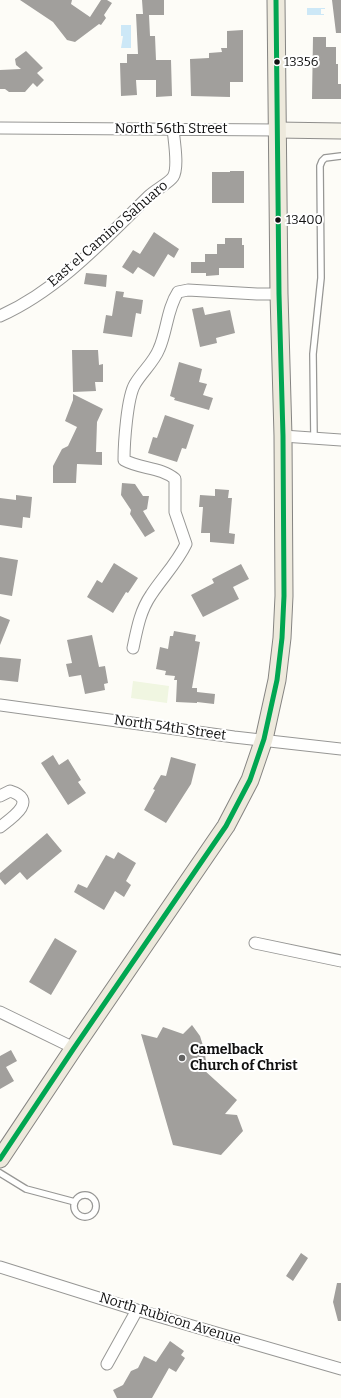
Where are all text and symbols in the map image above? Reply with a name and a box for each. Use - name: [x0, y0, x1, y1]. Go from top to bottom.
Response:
- place label: 13356: [284, 54, 318, 70]
- marker: 13356: [272, 57, 282, 67]
- street label: North 56th Street: [114, 121, 228, 137]
- street label: East el Camino Sahuaro: [45, 177, 171, 291]
- place label: 13400: [286, 212, 323, 228]
- marker: 13400: [273, 215, 283, 225]
- street label: North 54th Street: [113, 712, 227, 744]
- place label: Camelback Church of Christ: [190, 1042, 298, 1074]
- marker: Camelback Church of Christ: [177, 1053, 187, 1063]
- street label: North Rubicon Avenue: [97, 1289, 243, 1349]

